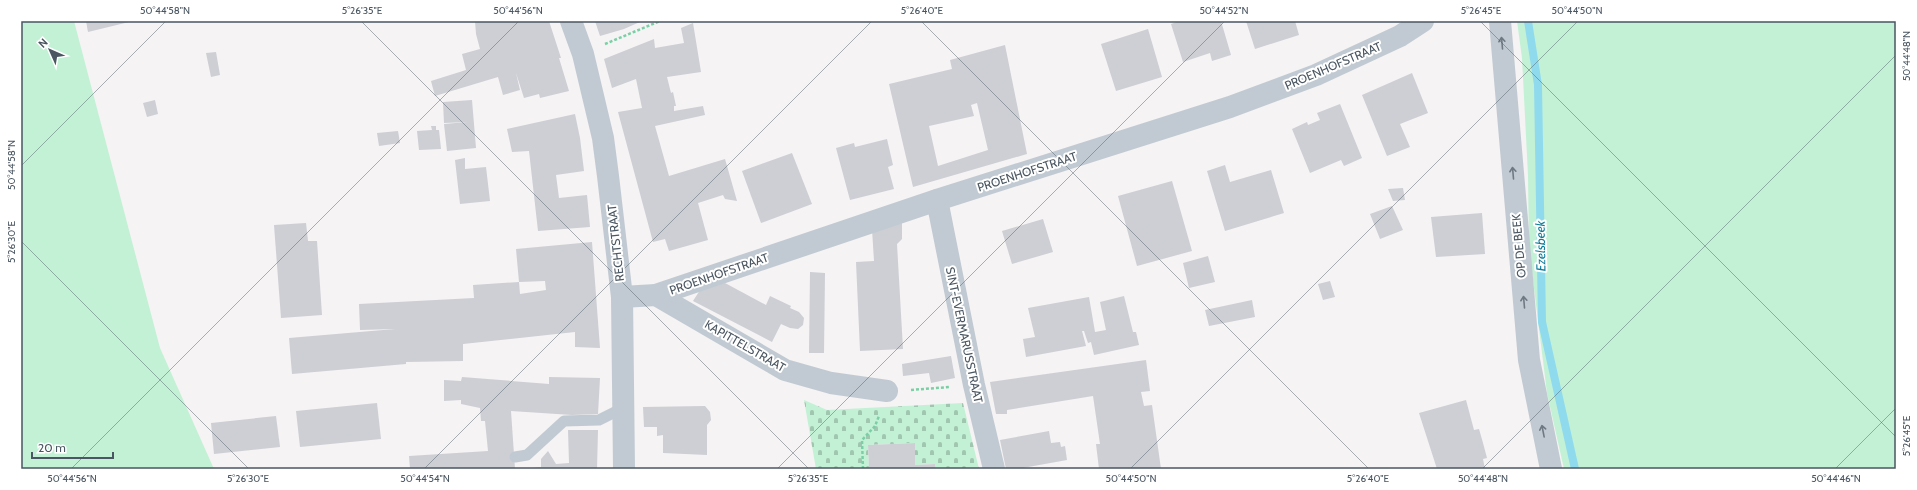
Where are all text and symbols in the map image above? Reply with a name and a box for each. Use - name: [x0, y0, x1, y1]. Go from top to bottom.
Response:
- text: 50°44'58"N: [140, 4, 190, 17]
- text: 5°26'35"E: [342, 4, 383, 17]
- text: 50°44'56"N: [493, 4, 543, 17]
- text: 5°26'40"E: [901, 4, 944, 17]
- text: 50°44'52"N: [1199, 4, 1249, 17]
- text: 5°26'45"E: [1461, 4, 1502, 17]
- text: 50°44'50"N: [1552, 4, 1602, 17]
- north arrow: [30, 30, 70, 70]
- text: 50°44'48"N: [1900, 31, 1913, 81]
- text: N: [35, 35, 51, 51]
- one-way arrow: [1498, 37, 1506, 50]
- street label: PROENHOFSTRAAT: [1282, 38, 1384, 93]
- text: 50°44'58"N: [5, 140, 18, 190]
- street label: PROENHOFSTRAAT: [975, 148, 1079, 195]
- one-way arrow: [1509, 167, 1517, 180]
- street label: RECHTSTRAAT: [604, 203, 627, 282]
- street label: OP DE BEEK: [1508, 213, 1529, 279]
- text: 5°26'30"E: [5, 220, 18, 263]
- water label: Ezelsbeek: [1532, 220, 1548, 271]
- street label: PROENHOFSTRAAT: [667, 249, 771, 297]
- street label: SINT-EVERMARUSSTRAAT: [943, 266, 986, 405]
- one-way arrow: [1520, 296, 1528, 309]
- street label: KAPITTELSTRAAT: [702, 316, 789, 375]
- text: 5°26'45"E: [1900, 415, 1913, 456]
- one-way arrow: [1539, 425, 1547, 438]
- scale bar: [32, 434, 113, 460]
- text: 20 m: [38, 440, 66, 455]
- text: 50°44'56"N: [47, 472, 97, 485]
- text: 5°26'30"E: [227, 472, 270, 485]
- text: 50°44'54"N: [400, 472, 450, 485]
- text: 5°26'35"E: [788, 472, 829, 485]
- text: 50°44'50"N: [1106, 472, 1156, 485]
- text: 5°26'40"E: [1347, 472, 1390, 485]
- text: 50°44'48"N: [1458, 472, 1508, 485]
- text: 50°44'46"N: [1811, 472, 1861, 485]

